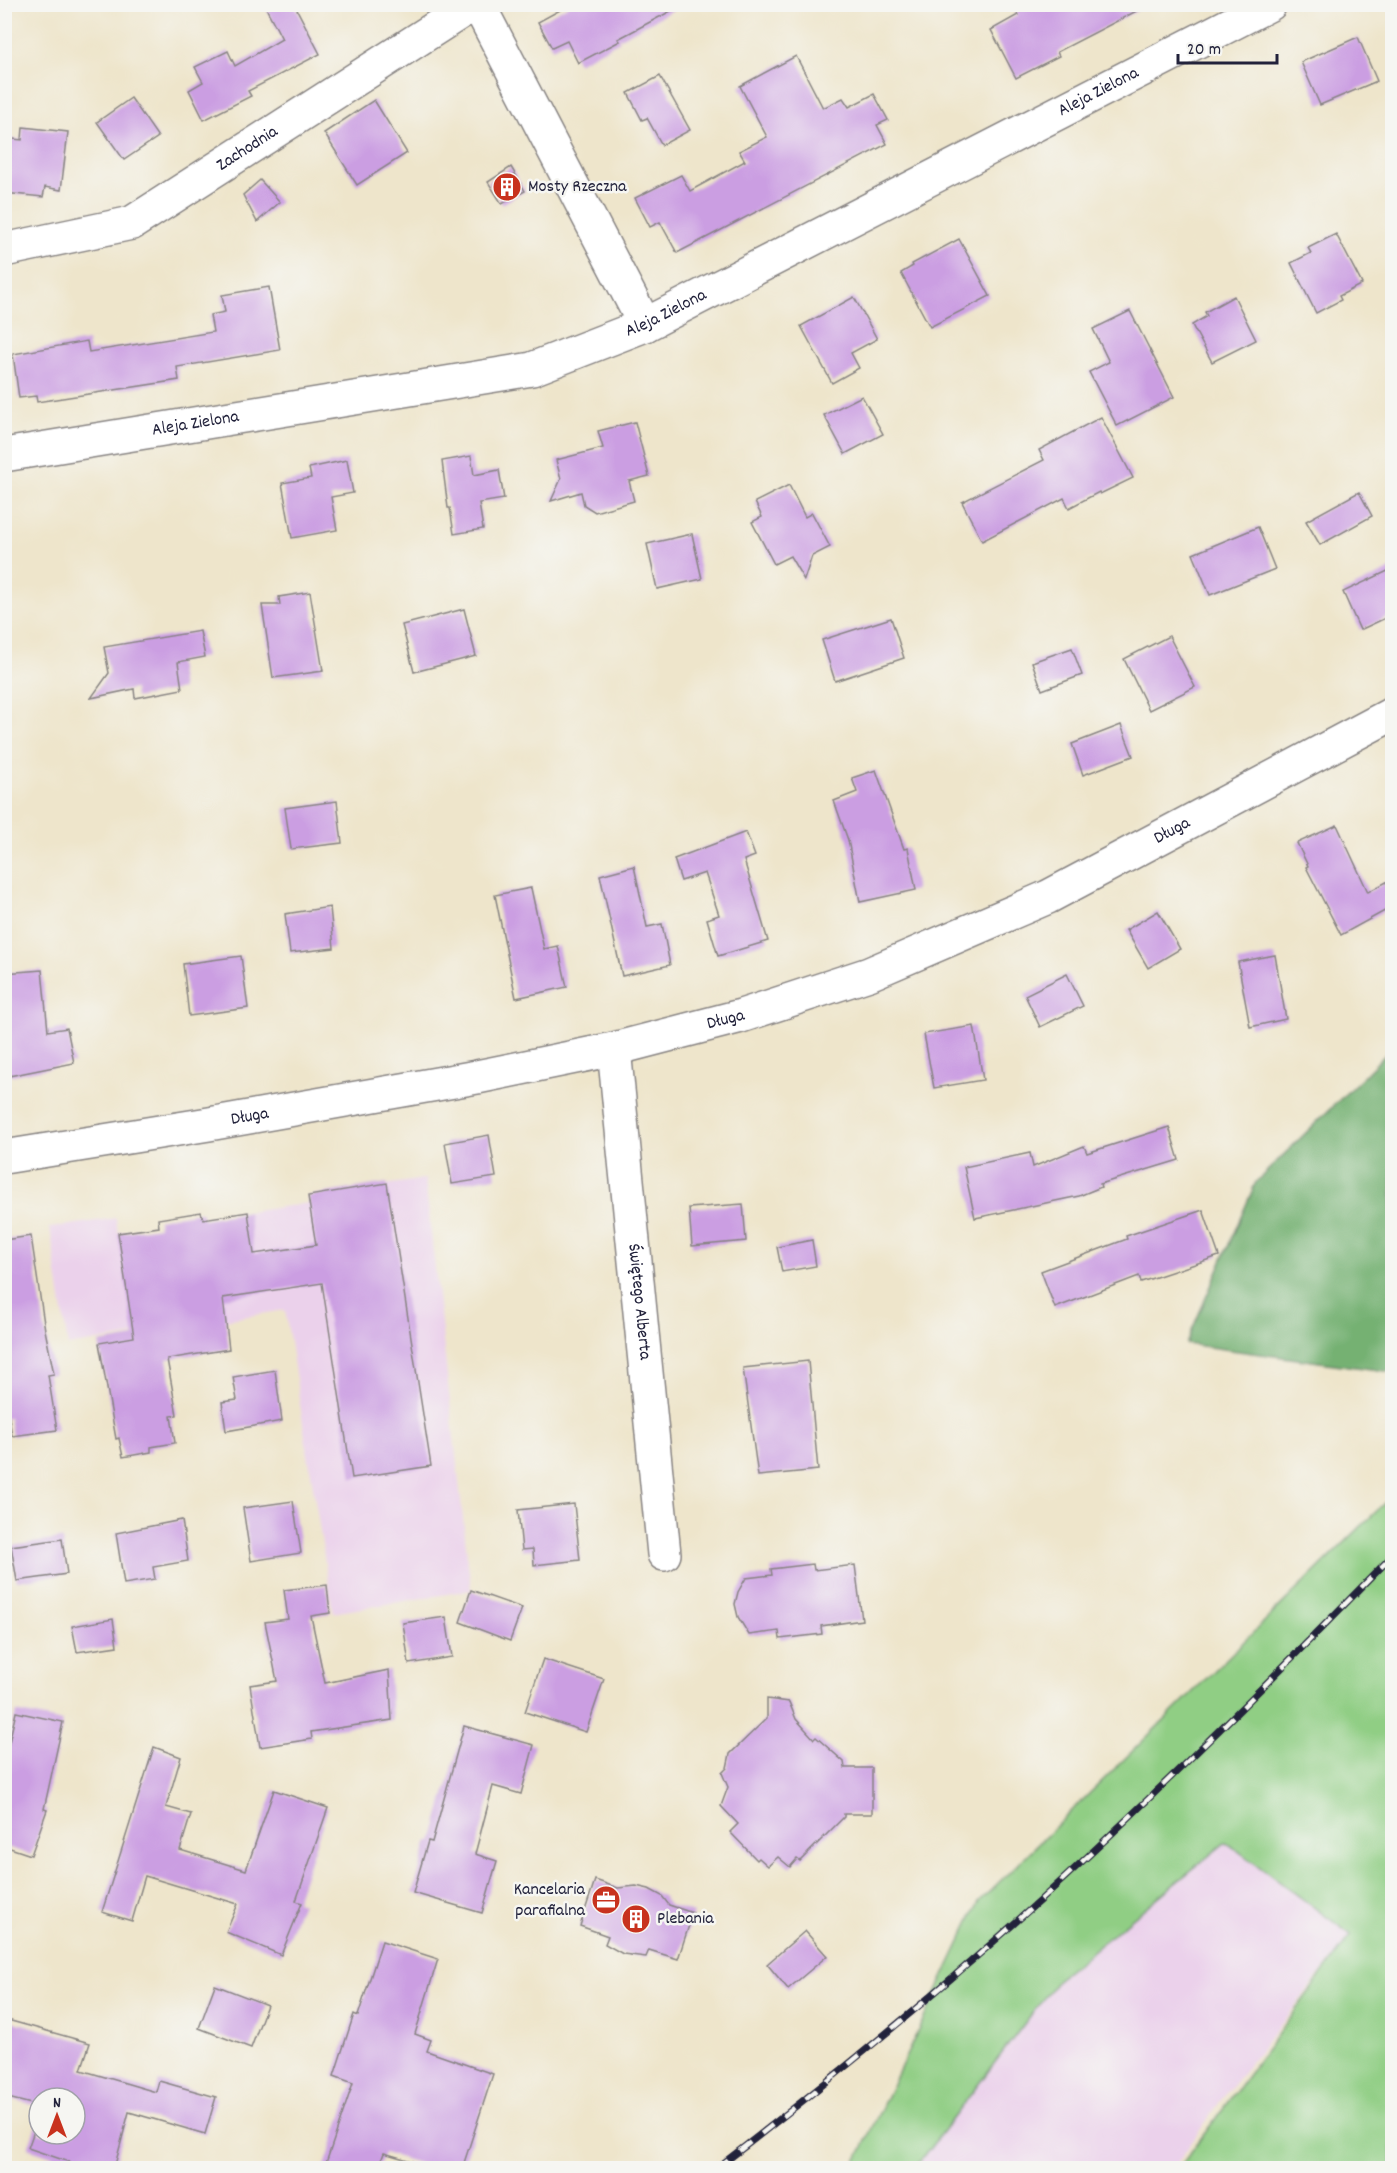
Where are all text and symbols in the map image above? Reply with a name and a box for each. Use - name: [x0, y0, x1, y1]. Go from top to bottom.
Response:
- scale bar: [1178, 27, 1277, 65]
- text: 20 m: [1187, 38, 1221, 63]
- street label: Aleja Zielona: [1054, 61, 1144, 123]
- street label: Zachodnia: [212, 120, 283, 178]
- building icon: Mosty Rzeczna: [491, 171, 523, 203]
- place label: Mosty Rzeczna: [528, 175, 627, 200]
- street label: Aleja Zielona: [622, 283, 711, 344]
- street label: Aleja Zielona: [150, 404, 241, 443]
- street label: Długa: [1150, 811, 1195, 851]
- street label: Długa: [704, 1003, 748, 1037]
- street label: Długa: [229, 1101, 271, 1132]
- street label: Świętego Alberta: [621, 1243, 657, 1361]
- place label: Kancelaria parafialna: [514, 1878, 586, 1924]
- office icon: Kancelaria parafialna: [590, 1884, 622, 1916]
- building icon: Plebania: [620, 1903, 652, 1935]
- place label: Plebania: [657, 1907, 714, 1932]
- north arrow: [27, 2086, 87, 2146]
- text: N: [53, 2092, 61, 2115]

